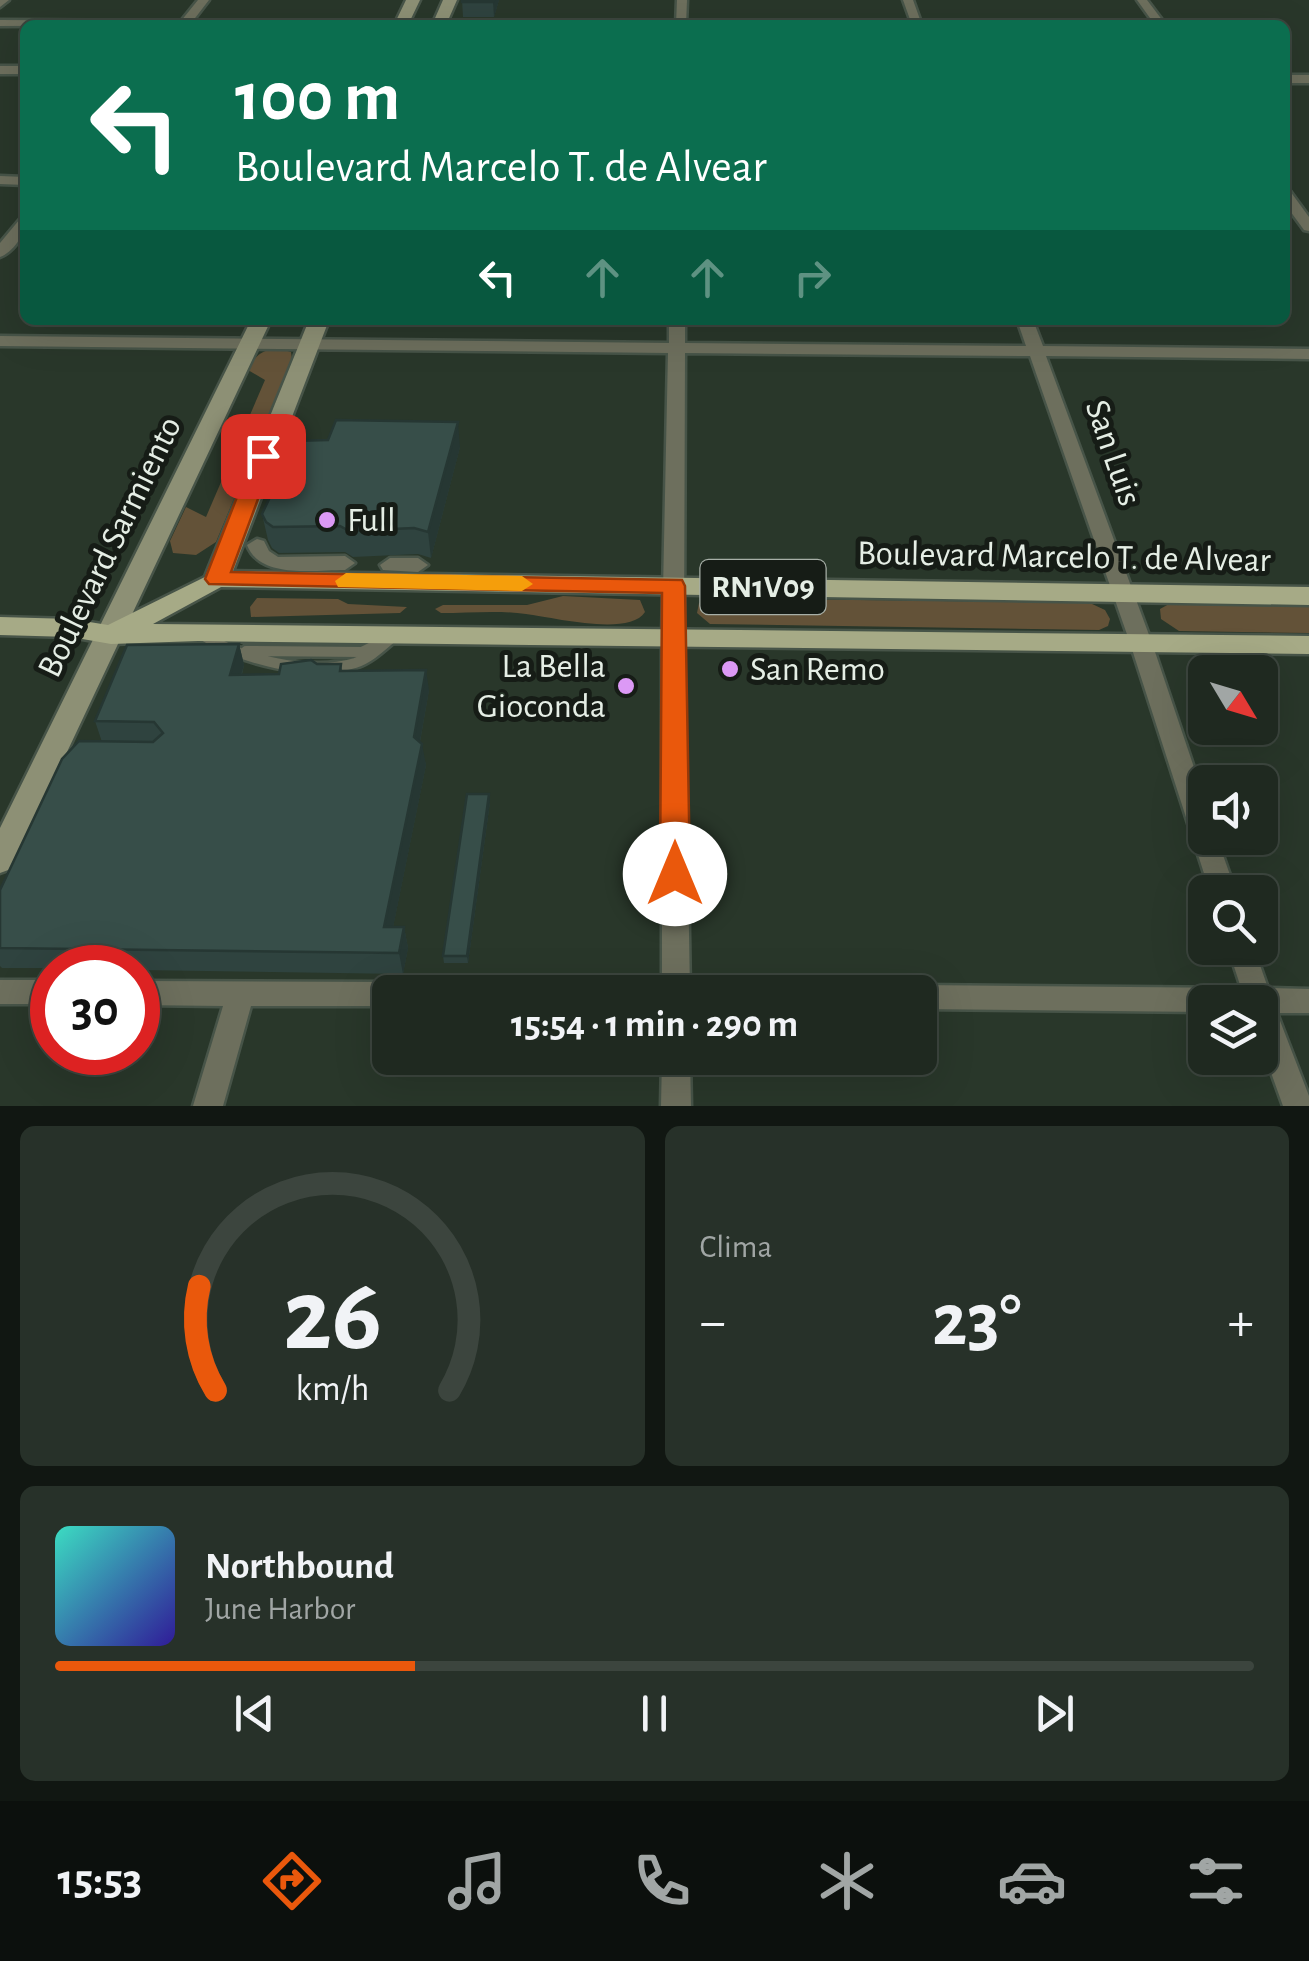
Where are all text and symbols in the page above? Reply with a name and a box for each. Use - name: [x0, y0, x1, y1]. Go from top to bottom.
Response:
- icon: left: [70, 60, 200, 190]
- text: 100 m: [235, 63, 400, 133]
- text: Boulevard Marcelo T. de Alvear: [235, 145, 767, 190]
- icon: left: [470, 250, 525, 305]
- icon: ahead: [575, 250, 630, 305]
- icon: ahead: [680, 250, 735, 305]
- icon: right: [785, 250, 840, 305]
- street label: San Luis: [1079, 396, 1147, 510]
- street label: Boulevard Sarmiento: [32, 411, 188, 683]
- pin: [221, 414, 306, 499]
- icon: arrive: [236, 429, 291, 484]
- place label: Full: [347, 503, 396, 538]
- marker: Full: [316, 509, 338, 531]
- street label: Boulevard Marcelo T. de Alvear: [857, 536, 1272, 578]
- road number: RN1V09: [700, 560, 826, 614]
- place label: La Bella Gioconda: [477, 649, 606, 724]
- place label: San Remo: [750, 652, 885, 687]
- north arrow: [1188, 655, 1278, 745]
- map controls: [1188, 655, 1278, 1075]
- marker: San Remo: [719, 658, 741, 680]
- marker: La Bella Gioconda: [615, 675, 637, 697]
- button: sound: [1188, 765, 1278, 855]
- position arrow: [623, 822, 727, 926]
- button: search: [1188, 875, 1278, 965]
- speed limit sign: 30: [30, 945, 160, 1075]
- button: layers: [1188, 985, 1278, 1075]
- text: 15:54 · 1 min · 290 m: [511, 1006, 798, 1044]
- text: Clima: [700, 1231, 772, 1263]
- text: 26: [283, 1265, 382, 1369]
- text: 23°: [932, 1284, 1022, 1359]
- text: −: [700, 1295, 726, 1350]
- text: +: [1228, 1295, 1254, 1350]
- text: km/h: [295, 1371, 369, 1407]
- text: Northbound: [205, 1548, 394, 1586]
- text: June Harbor: [205, 1593, 355, 1625]
- icon: previous: [227, 1686, 282, 1741]
- icon: pause: [627, 1686, 682, 1741]
- icon: next: [1027, 1686, 1082, 1741]
- icon: directions: [257, 1846, 327, 1916]
- icon: music: [442, 1846, 512, 1916]
- icon: phone: [627, 1846, 697, 1916]
- icon: climate: [812, 1846, 882, 1916]
- icon: car: [997, 1846, 1067, 1916]
- icon: filters: [1181, 1846, 1251, 1916]
- text: 15:53: [57, 1858, 142, 1903]

